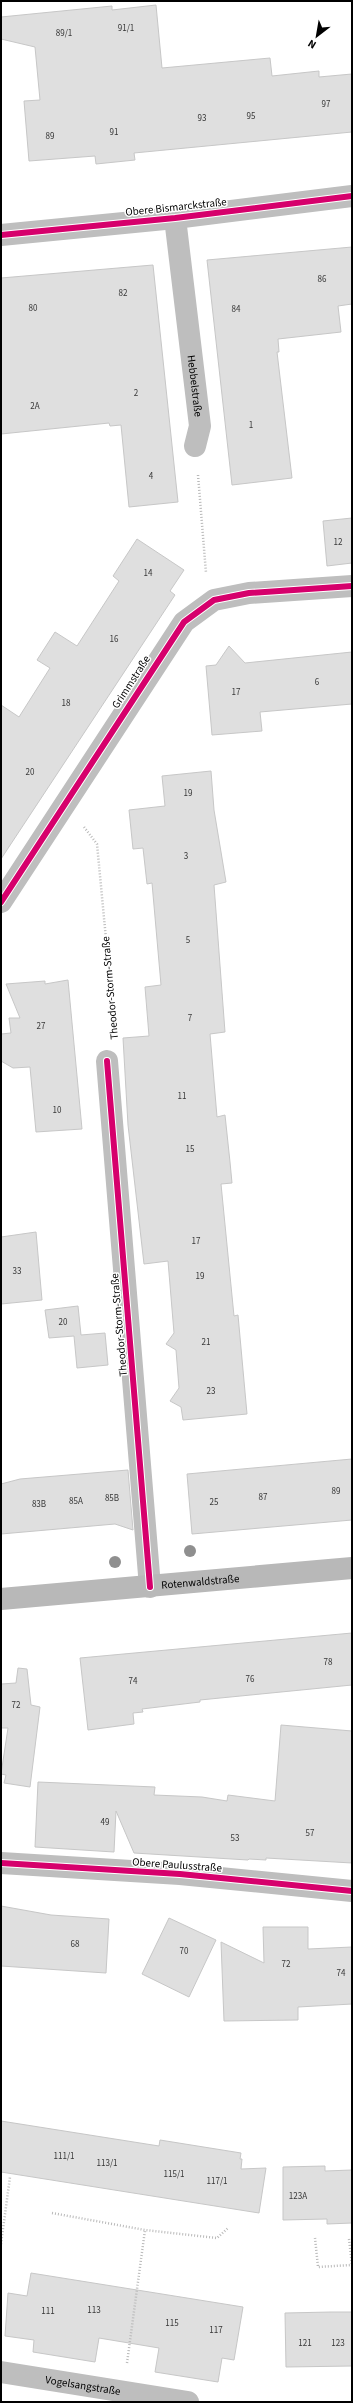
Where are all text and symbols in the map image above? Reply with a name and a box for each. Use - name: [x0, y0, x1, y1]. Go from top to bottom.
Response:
- north arrow: [297, 16, 337, 56]
- house number: 91/1: [118, 22, 134, 35]
- house number: 89/1: [56, 27, 72, 40]
- text: N: [305, 36, 319, 52]
- house number: 97: [322, 98, 331, 111]
- house number: 95: [247, 110, 256, 123]
- house number: 93: [198, 112, 207, 125]
- house number: 91: [110, 126, 118, 139]
- house number: 89: [46, 130, 55, 143]
- street label: Obere Bismarckstraße: [125, 194, 228, 220]
- house number: 86: [318, 273, 327, 286]
- house number: 82: [119, 287, 128, 300]
- house number: 80: [29, 302, 38, 315]
- house number: 84: [232, 303, 241, 316]
- street label: Hebbelstraße: [184, 354, 206, 418]
- house number: 2: [134, 387, 139, 400]
- house number: 2A: [30, 400, 40, 413]
- house number: 1: [249, 419, 253, 432]
- house number: 4: [149, 470, 154, 483]
- house number: 12: [334, 536, 343, 549]
- house number: 14: [144, 567, 153, 580]
- house number: 16: [110, 633, 119, 646]
- street label: Grimmstraße: [108, 652, 154, 711]
- house number: 6: [315, 676, 320, 689]
- house number: 17: [232, 686, 241, 699]
- house number: 18: [62, 697, 71, 710]
- house number: 20: [26, 766, 35, 779]
- house number: 19: [184, 787, 193, 800]
- house number: 3: [184, 850, 189, 863]
- house number: 5: [186, 934, 191, 947]
- street label: Theodor-Storm-Straße: [98, 935, 122, 1040]
- house number: 7: [188, 1012, 193, 1025]
- house number: 27: [37, 1020, 46, 1033]
- house number: 11: [178, 1090, 186, 1103]
- house number: 10: [53, 1104, 62, 1117]
- house number: 15: [186, 1143, 195, 1156]
- house number: 17: [192, 1235, 201, 1248]
- house number: 33: [13, 1265, 22, 1278]
- house number: 19: [196, 1270, 205, 1283]
- street label: Theodor-Storm-Straße: [107, 1272, 131, 1377]
- house number: 20: [59, 1316, 68, 1329]
- house number: 21: [202, 1336, 210, 1349]
- house number: 23: [207, 1385, 216, 1398]
- house number: 89: [332, 1485, 341, 1498]
- house number: 87: [259, 1491, 268, 1504]
- house number: 85B: [105, 1492, 119, 1505]
- house number: 85A: [69, 1495, 83, 1508]
- house number: 25: [210, 1496, 219, 1509]
- house number: 83B: [32, 1498, 46, 1511]
- street label: Rotenwaldstraße: [161, 1570, 240, 1592]
- house number: 78: [324, 1656, 333, 1669]
- house number: 76: [246, 1673, 255, 1686]
- house number: 74: [129, 1675, 138, 1688]
- house number: 72: [12, 1699, 21, 1712]
- house number: 49: [101, 1816, 110, 1829]
- house number: 57: [306, 1827, 315, 1840]
- house number: 53: [231, 1832, 240, 1845]
- street label: Obere Paulusstraße: [132, 1854, 223, 1876]
- house number: 68: [71, 1938, 80, 1951]
- house number: 70: [180, 1945, 189, 1958]
- house number: 72: [282, 1958, 291, 1971]
- house number: 74: [337, 1967, 346, 1980]
- house number: 111/1: [53, 2150, 75, 2163]
- house number: 113/1: [96, 2157, 118, 2170]
- house number: 115/1: [163, 2168, 185, 2181]
- house number: 117/1: [206, 2175, 228, 2188]
- house number: 123A: [289, 2190, 307, 2203]
- house number: 113: [87, 2304, 101, 2317]
- house number: 111: [41, 2305, 55, 2318]
- house number: 115: [165, 2317, 179, 2330]
- house number: 117: [209, 2324, 223, 2337]
- house number: 121: [298, 2337, 312, 2350]
- house number: 123: [331, 2337, 345, 2350]
- street label: Vogelsangstraße: [44, 2372, 122, 2399]

